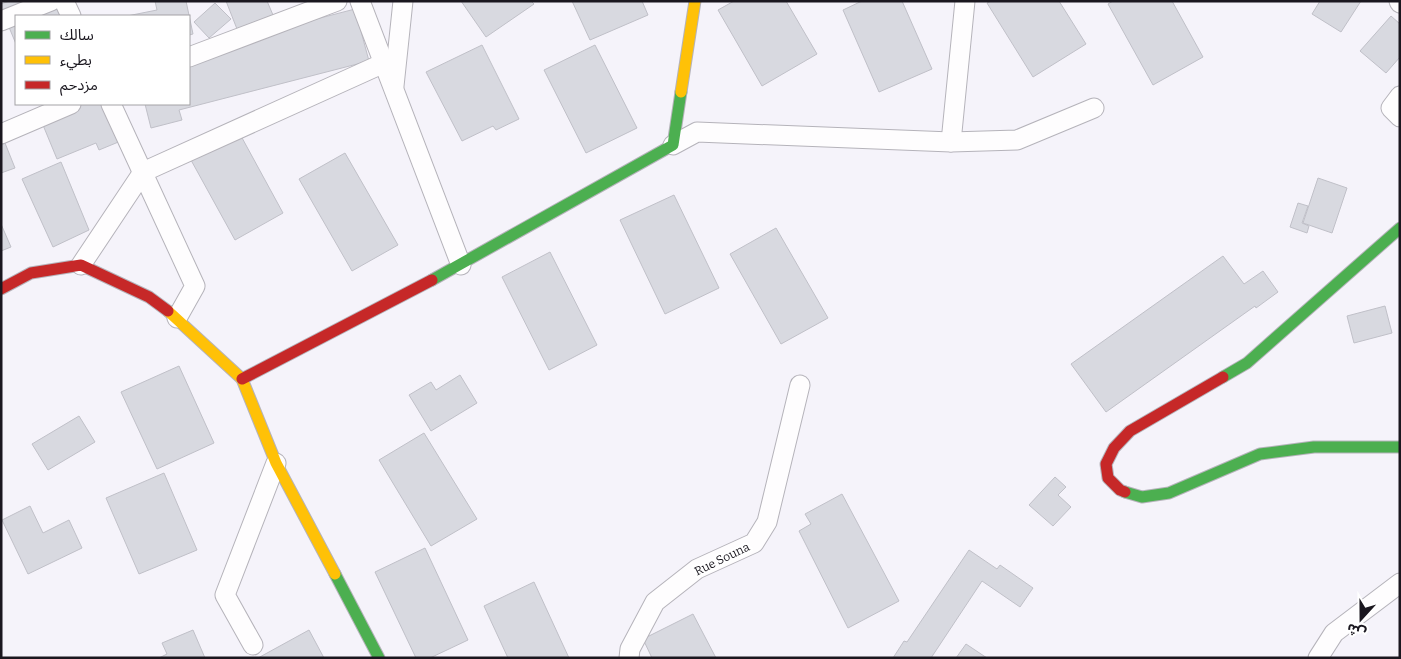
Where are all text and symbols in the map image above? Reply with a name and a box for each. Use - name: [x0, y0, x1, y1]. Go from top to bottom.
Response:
- legend: [15, 15, 190, 105]
- text: سالك: [60, 26, 94, 44]
- text: بطيء: [60, 51, 92, 71]
- text: مزدحم: [60, 76, 98, 96]
- street label: Rue Souna: [692, 539, 752, 578]
- north arrow: [1336, 594, 1386, 644]
- text: ش: [1345, 619, 1369, 642]

